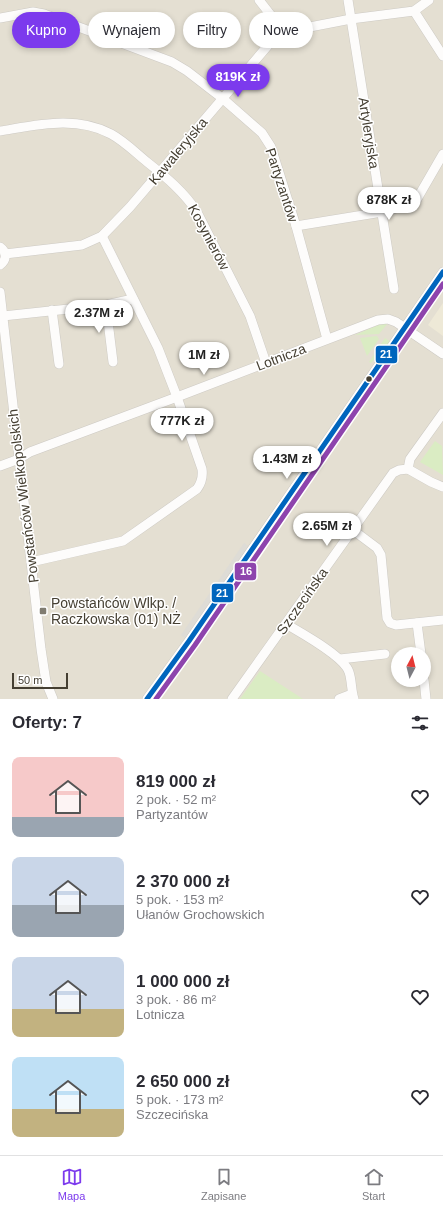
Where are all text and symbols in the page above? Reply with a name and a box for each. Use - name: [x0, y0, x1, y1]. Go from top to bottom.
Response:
- chip: Kupno: [12, 12, 80, 48]
- chip: Wynajem: [88, 12, 175, 48]
- chip: Filtry: [183, 12, 241, 48]
- chip: Nowe: [249, 12, 313, 48]
- pin: 819K zł: [201, 64, 275, 98]
- text: 819K zł: [216, 69, 260, 84]
- street label: Artyleryjska: [355, 96, 383, 170]
- street label: Kawaleryjska: [145, 114, 211, 188]
- street label: Partyzantów: [262, 146, 302, 225]
- pin: 878K zł: [352, 187, 426, 221]
- text: 878K zł: [367, 192, 411, 207]
- street label: Kosynierów: [185, 201, 233, 273]
- pin: 2.37M zł: [58, 300, 140, 334]
- text: 2.37M zł: [74, 305, 124, 320]
- street label: Lotnicza: [254, 340, 308, 374]
- pin: 1M zł: [176, 342, 232, 376]
- line badge: 21: [375, 345, 398, 364]
- text: 1M zł: [188, 347, 220, 362]
- text: 21: [380, 348, 392, 360]
- unlabelled marker: [364, 374, 374, 384]
- street label: Powstańców Wielkopolskich: [4, 408, 42, 584]
- pin: 777K zł: [145, 408, 219, 442]
- text: 777K zł: [160, 413, 204, 428]
- pin: 1.43M zł: [246, 446, 328, 480]
- text: 1.43M zł: [262, 451, 312, 466]
- pin: 2.65M zł: [286, 513, 368, 547]
- text: 2.65M zł: [302, 518, 352, 533]
- line badge: 16: [234, 562, 257, 581]
- street label: Szczecińska: [273, 564, 331, 637]
- text: 16: [240, 565, 252, 577]
- line badge: 21: [211, 583, 234, 603]
- text: 21: [216, 587, 228, 599]
- place label: Powstańców Wlkp. / Raczkowska (01) NŻ: [51, 595, 181, 627]
- marker: Powstańców Wlkp. / Raczkowska (01) NŻ: [38, 606, 48, 616]
- north arrow: [391, 647, 431, 687]
- map controls: [391, 647, 431, 687]
- scale bar: [12, 671, 68, 690]
- text: 50 m: [18, 674, 42, 686]
- icon: filters: [409, 712, 431, 734]
- text: Oferty: 7: [12, 713, 82, 732]
- text: 819 000 zł: [136, 772, 215, 791]
- icon: home: [44, 773, 92, 821]
- icon: heart: [409, 786, 431, 808]
- text: 2 pok. · 52 m²: [136, 792, 216, 807]
- text: Partyzantów: [136, 807, 208, 822]
- text: 2 370 000 zł: [136, 872, 230, 891]
- icon: home: [44, 873, 92, 921]
- icon: heart: [409, 886, 431, 908]
- text: 5 pok. · 153 m²: [136, 892, 223, 907]
- text: Ułanów Grochowskich: [136, 907, 265, 922]
- text: 1 000 000 zł: [136, 972, 230, 991]
- icon: home: [44, 973, 92, 1021]
- icon: heart: [409, 986, 431, 1008]
- text: 3 pok. · 86 m²: [136, 992, 216, 1007]
- text: Lotnicza: [136, 1007, 184, 1022]
- text: 2 650 000 zł: [136, 1072, 230, 1091]
- icon: home: [44, 1073, 92, 1121]
- icon: heart: [409, 1086, 431, 1108]
- text: 5 pok. · 173 m²: [136, 1092, 223, 1107]
- text: Szczecińska: [136, 1107, 208, 1122]
- tab: Mapa: [58, 1166, 85, 1202]
- tab: Zapisane: [201, 1166, 246, 1202]
- tab: Start: [362, 1166, 385, 1202]

